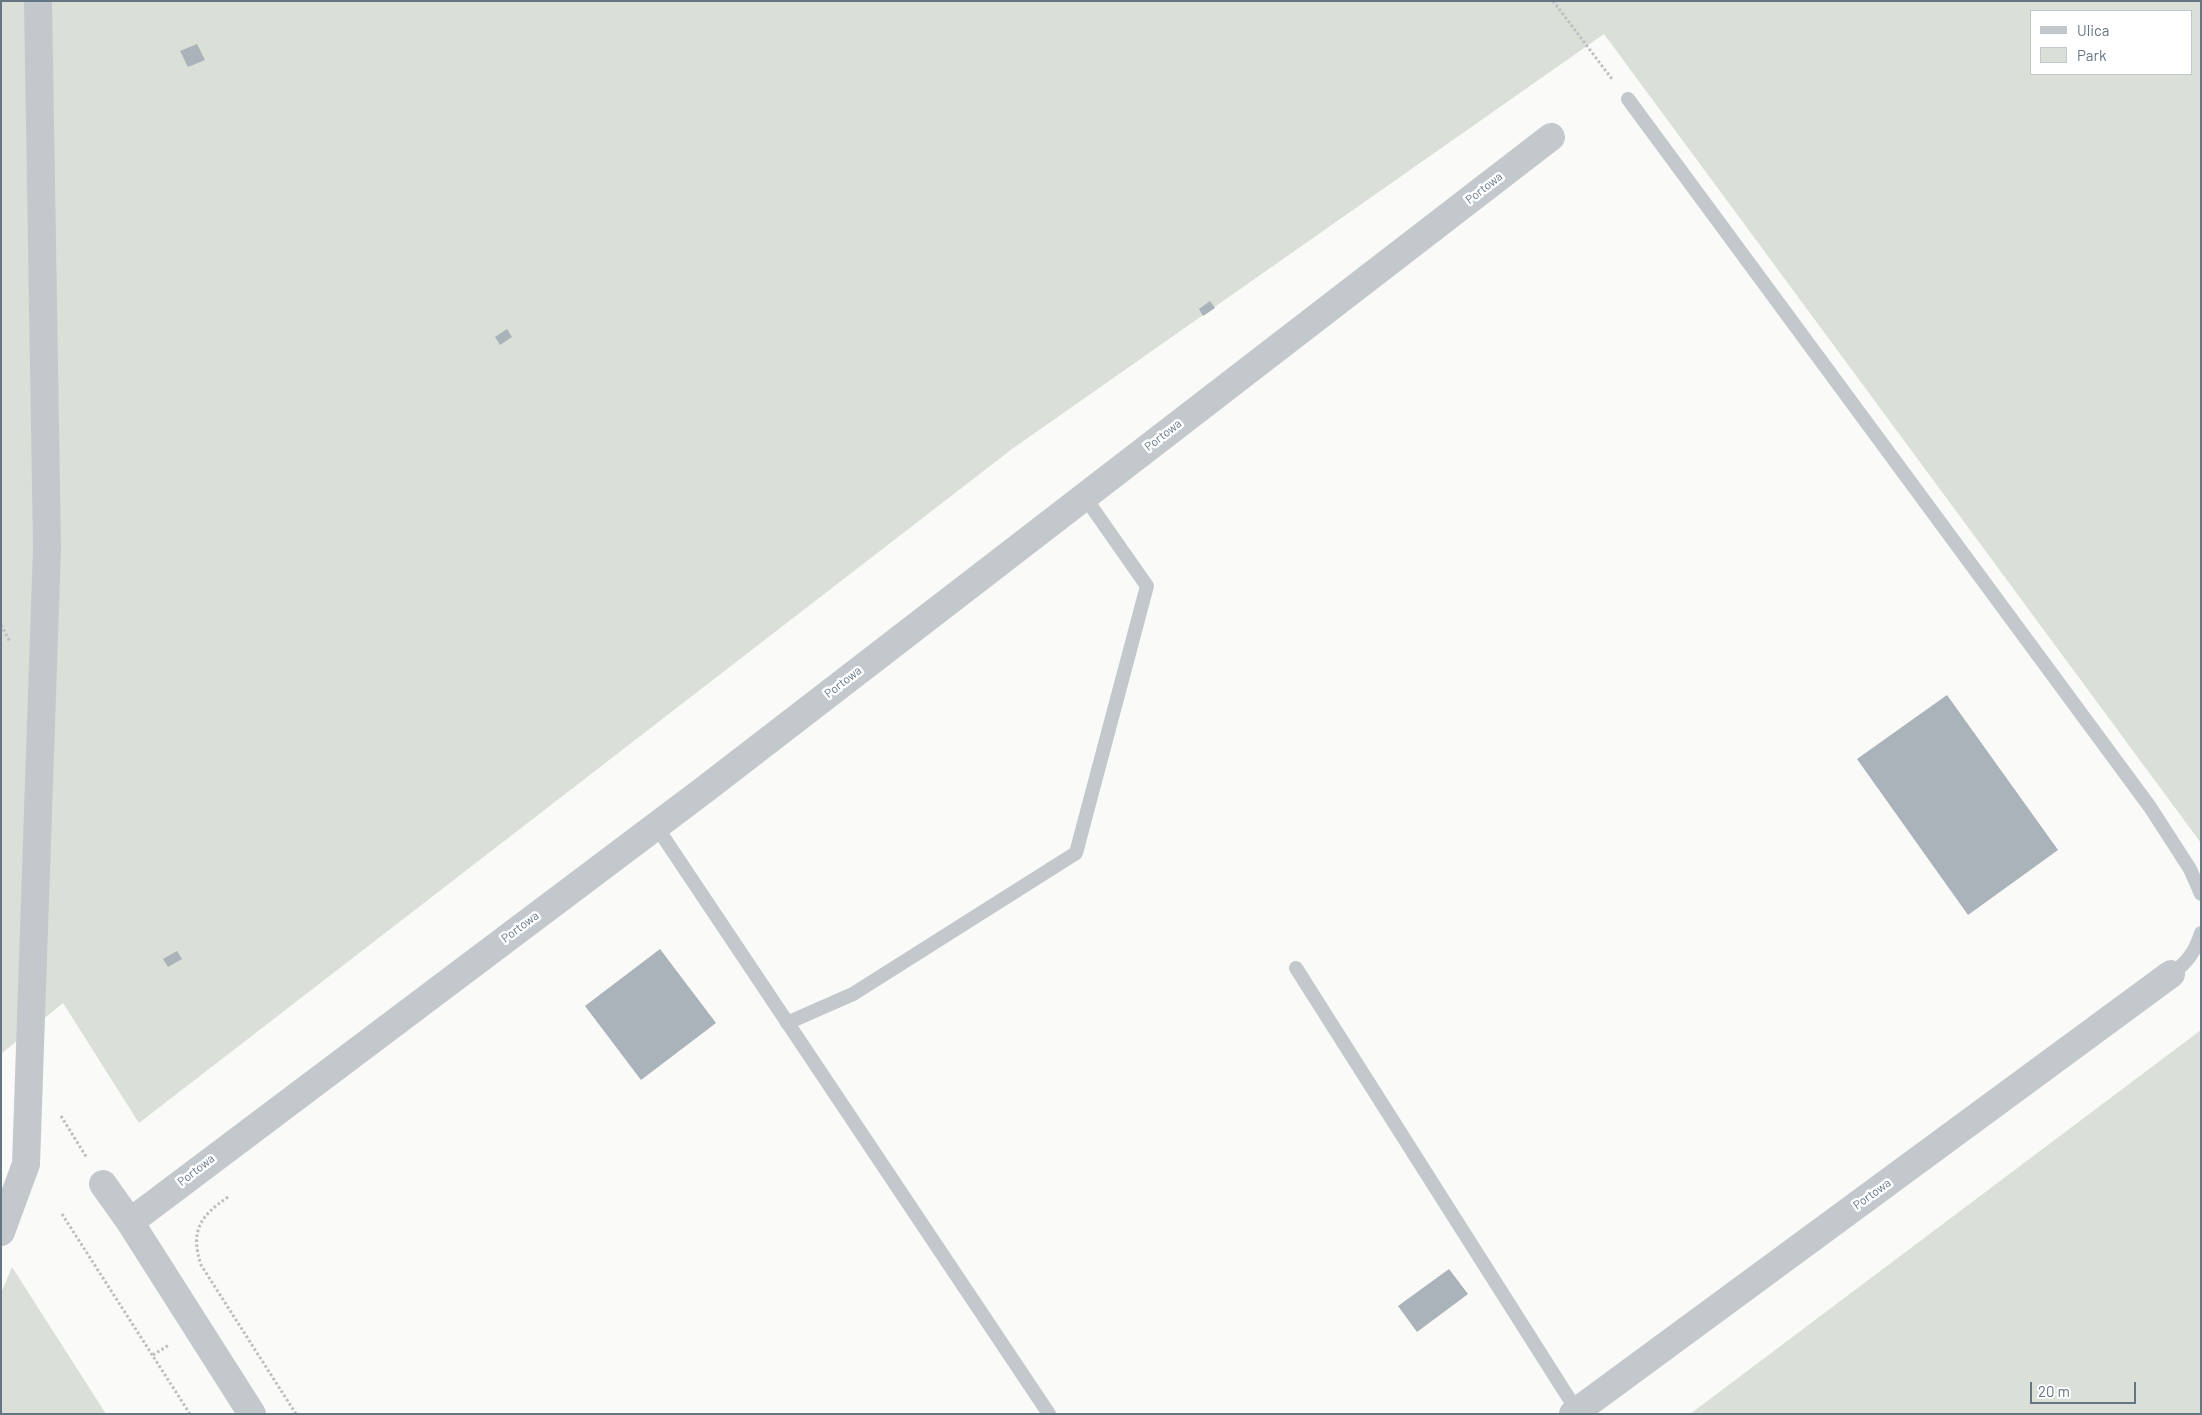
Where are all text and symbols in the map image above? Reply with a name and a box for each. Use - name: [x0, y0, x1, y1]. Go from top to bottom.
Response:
- legend: [2030, 10, 2192, 75]
- text: Ulica: [2077, 21, 2109, 39]
- text: Park: [2077, 46, 2106, 64]
- street label: Portowa: [1463, 169, 1505, 207]
- street label: Portowa: [1142, 416, 1184, 454]
- street label: Portowa: [822, 663, 864, 701]
- street label: Portowa: [498, 908, 542, 946]
- street label: Portowa: [175, 1151, 217, 1189]
- street label: Portowa: [1850, 1176, 1894, 1212]
- scale bar: [2032, 1372, 2138, 1404]
- text: 20 m: [2038, 1382, 2070, 1400]

